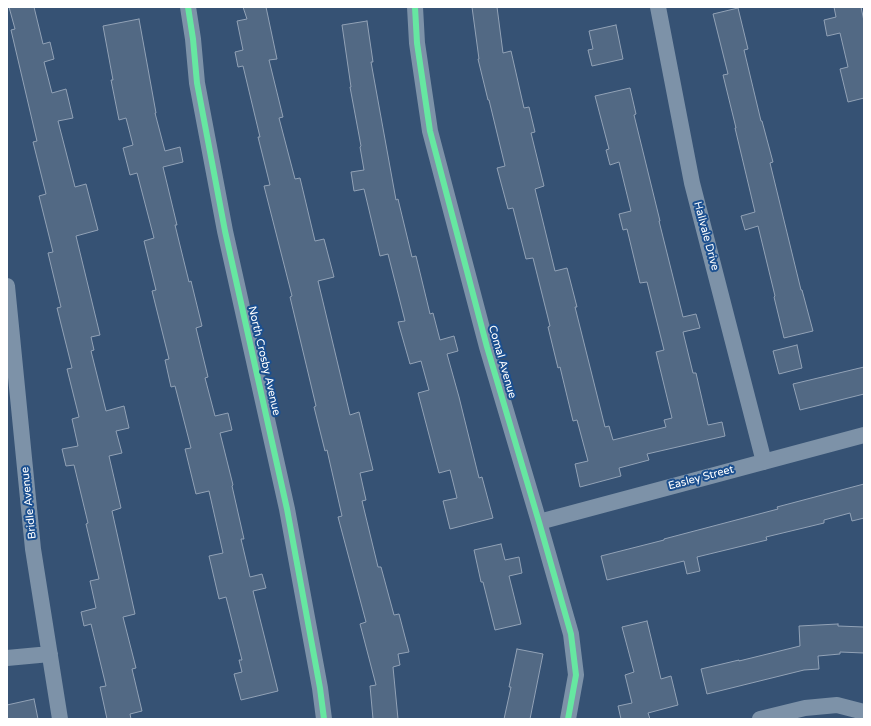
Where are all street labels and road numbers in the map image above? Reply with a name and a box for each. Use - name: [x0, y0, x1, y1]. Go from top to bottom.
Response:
- street label: Hallvale Drive: [690, 200, 722, 272]
- street label: North Crosby Avenue: [245, 305, 283, 417]
- street label: Comal Avenue: [485, 324, 519, 400]
- street label: Easley Street: [667, 463, 735, 493]
- street label: Bridle Avenue: [19, 466, 39, 540]

